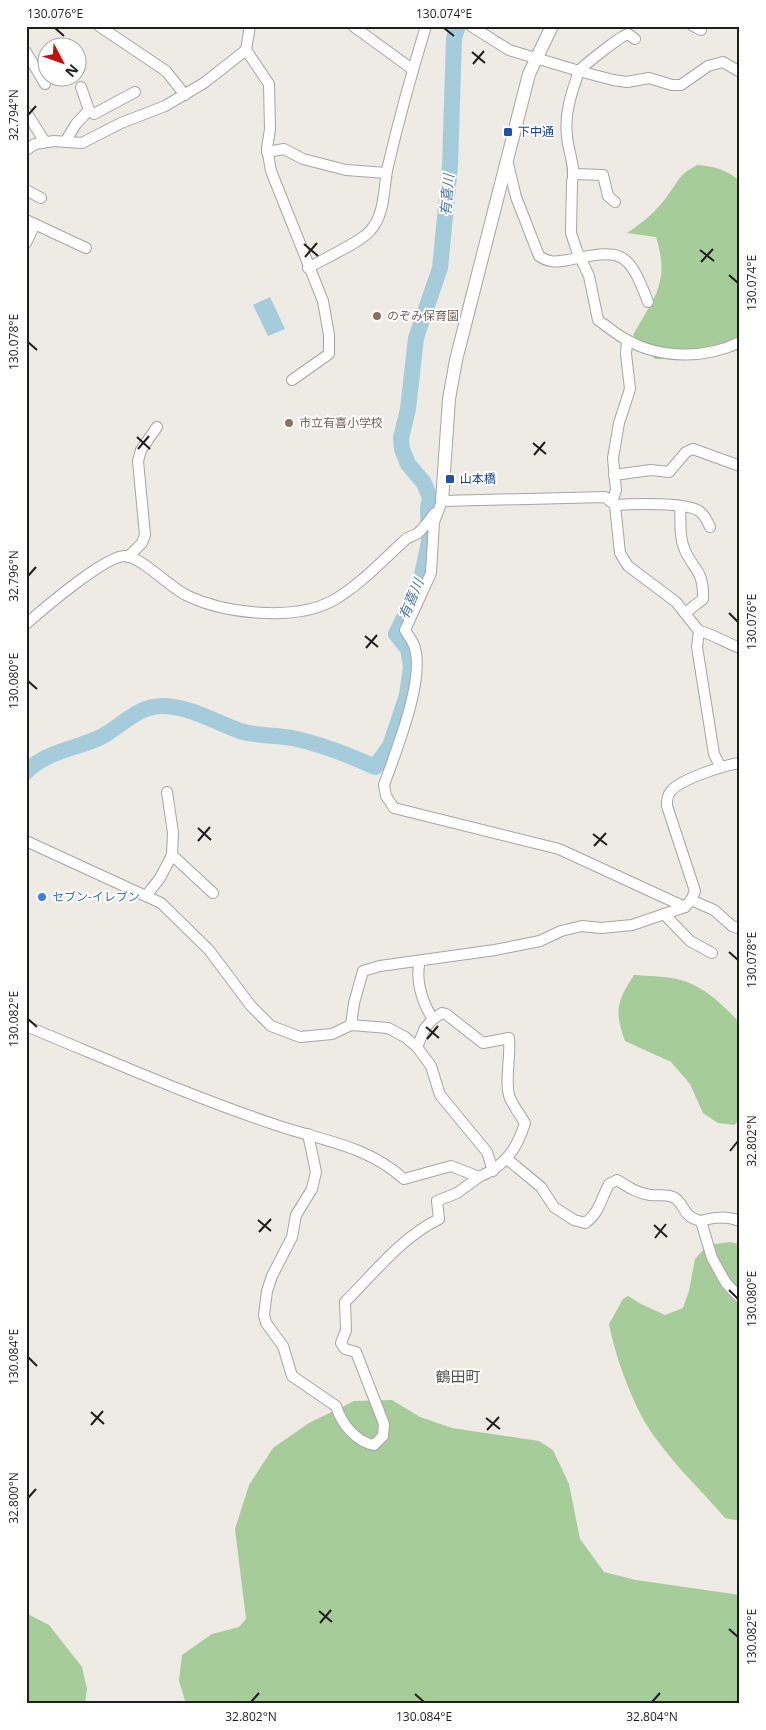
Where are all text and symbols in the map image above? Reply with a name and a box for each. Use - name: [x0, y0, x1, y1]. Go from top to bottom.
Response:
- text: 130.076°E: [27, 5, 83, 22]
- text: 130.074°E: [416, 5, 472, 22]
- north arrow: [38, 38, 88, 88]
- text: N: [61, 60, 83, 81]
- text: 32.794°N: [5, 89, 22, 141]
- place label: 下中通: [518, 123, 554, 140]
- marker: 下中通: [502, 126, 514, 138]
- water label: 有喜川: [435, 171, 458, 217]
- text: 130.074°E: [743, 255, 760, 311]
- place label: のぞみ保育園: [387, 307, 459, 324]
- marker: のぞみ保育園: [371, 310, 383, 322]
- text: 130.078°E: [5, 314, 22, 370]
- place label: 市立有喜小学校: [299, 414, 383, 431]
- marker: 市立有喜小学校: [283, 417, 295, 429]
- place label: 山本橋: [460, 470, 496, 487]
- marker: 山本橋: [444, 473, 456, 485]
- text: 32.796°N: [5, 550, 22, 602]
- water label: 有喜川: [394, 574, 428, 622]
- text: 130.076°E: [743, 594, 760, 650]
- text: 130.080°E: [5, 653, 22, 709]
- place label: セブン-イレブン: [52, 888, 140, 905]
- marker: セブン-イレブン: [36, 891, 48, 903]
- text: 130.078°E: [743, 932, 760, 988]
- text: 130.082°E: [5, 991, 22, 1047]
- text: 32.802°N: [743, 1115, 760, 1167]
- text: 130.080°E: [743, 1271, 760, 1327]
- text: 130.084°E: [5, 1329, 22, 1385]
- district label: 鶴田町: [435, 1366, 481, 1386]
- text: 32.800°N: [5, 1472, 22, 1524]
- text: 130.082°E: [743, 1609, 760, 1665]
- text: 32.802°N: [225, 1708, 277, 1725]
- text: 130.084°E: [396, 1708, 452, 1725]
- text: 32.804°N: [626, 1708, 678, 1725]

